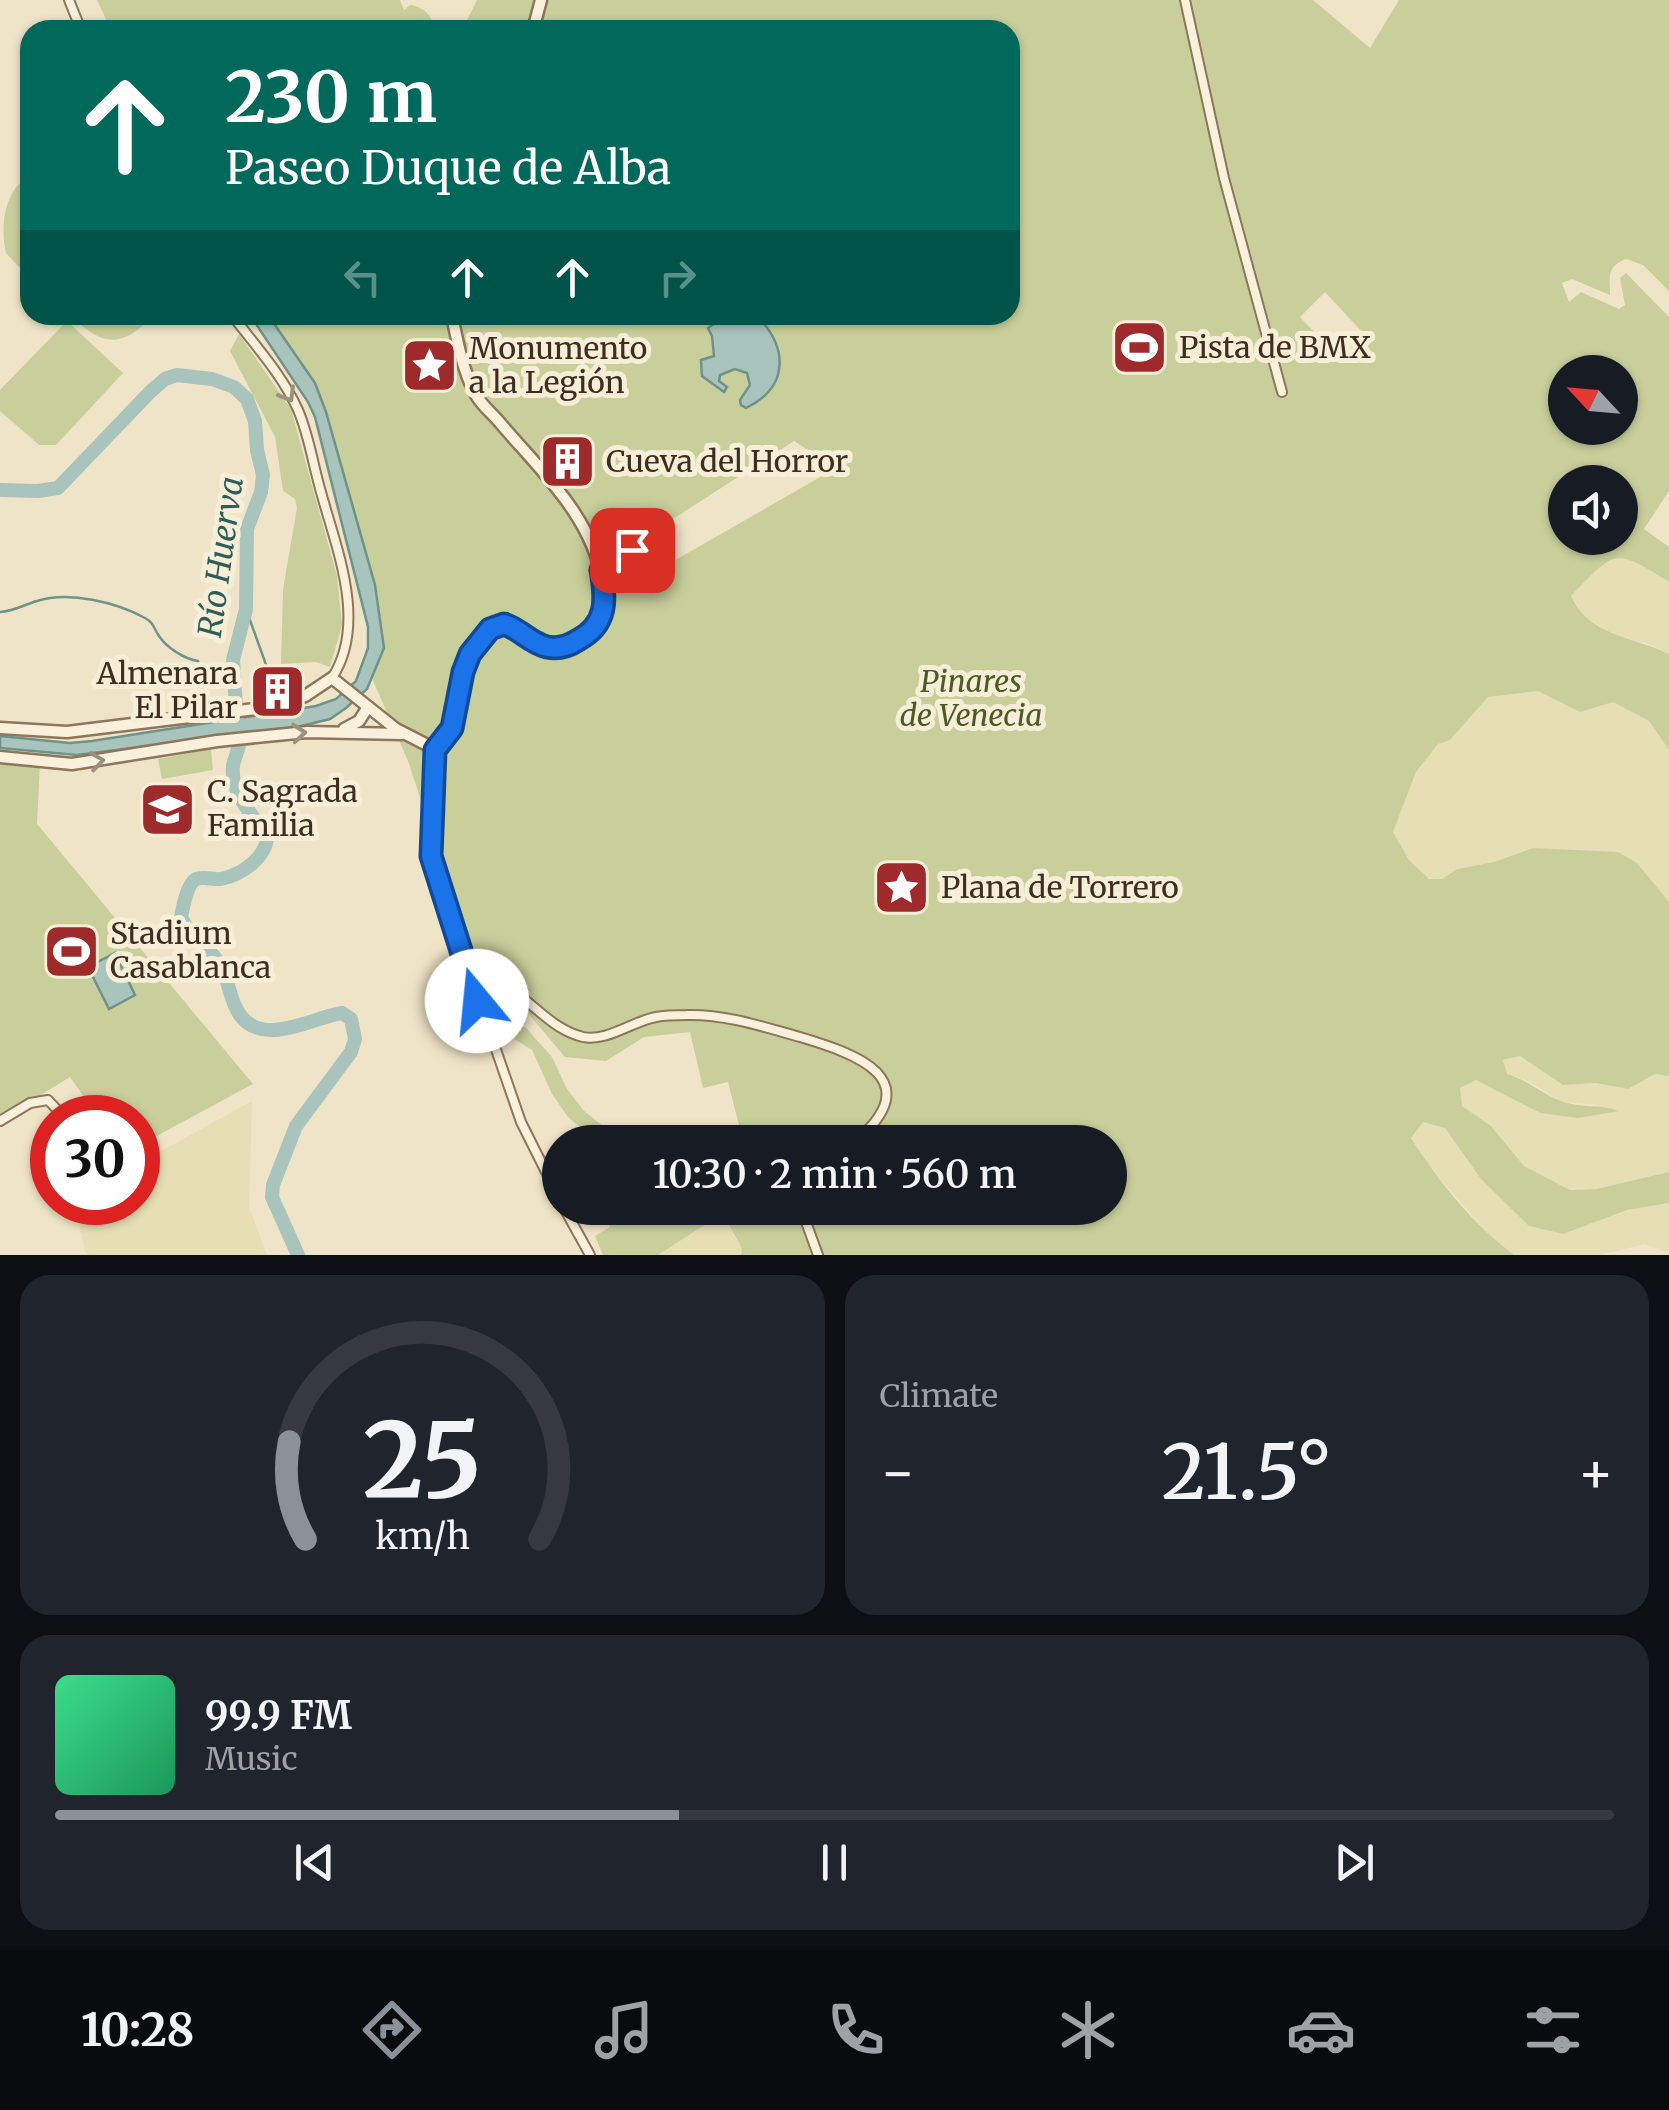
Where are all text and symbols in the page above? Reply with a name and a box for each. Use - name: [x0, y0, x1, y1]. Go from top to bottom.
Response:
- text: 230 m: [225, 53, 437, 141]
- icon: ahead: [60, 60, 190, 190]
- text: Paseo Duque de Alba: [225, 140, 671, 196]
- icon: left: [335, 250, 390, 305]
- icon: ahead: [440, 250, 495, 305]
- icon: ahead: [545, 250, 600, 305]
- icon: right: [650, 250, 705, 305]
- sports icon: Pista de BMX: [1110, 318, 1170, 378]
- place label: Pista de BMX: [1179, 328, 1371, 366]
- place label: Monumento a la Legión: [469, 329, 647, 401]
- place icon: Monumento a la Legión: [400, 336, 460, 396]
- north arrow: [1548, 355, 1638, 445]
- map controls: [1548, 355, 1638, 555]
- one-way arrow: [276, 384, 295, 402]
- building icon: Cueva del Horror: [537, 432, 597, 492]
- place label: Cueva del Horror: [606, 442, 848, 480]
- button: sound: [1548, 465, 1638, 555]
- water label: Río Huerva: [190, 474, 252, 640]
- pin: [590, 508, 675, 593]
- icon: arrive: [605, 523, 660, 578]
- place label: Almenara El Pilar: [95, 654, 238, 726]
- building icon: Almenara El Pilar: [247, 661, 307, 721]
- park label: Pinares de Venecia: [899, 662, 1043, 734]
- one-way arrow: [291, 723, 307, 745]
- one-way arrow: [89, 751, 105, 772]
- place label: C. Sagrada Familia: [207, 772, 358, 844]
- school or university icon: C. Sagrada Familia: [138, 779, 198, 839]
- place icon: Plana de Torrero: [872, 858, 932, 918]
- place label: Plana de Torrero: [941, 868, 1179, 906]
- place label: Stadium Casablanca: [110, 914, 271, 986]
- sports icon: Stadium Casablanca: [41, 921, 101, 981]
- position arrow: [425, 949, 529, 1053]
- speed limit sign: 30: [30, 1095, 160, 1225]
- text: 10:30 · 2 min · 560 m: [652, 1151, 1017, 1198]
- text: Climate: [880, 1376, 998, 1416]
- text: 25: [363, 1395, 482, 1525]
- text: 21.5°: [1162, 1425, 1332, 1519]
- text: −: [880, 1438, 916, 1507]
- text: +: [1577, 1438, 1614, 1507]
- text: km/h: [375, 1514, 470, 1559]
- text: 99.9 FM: [205, 1692, 352, 1739]
- text: Music: [205, 1739, 298, 1779]
- icon: previous: [287, 1835, 342, 1890]
- icon: pause: [807, 1835, 862, 1890]
- icon: next: [1327, 1835, 1382, 1890]
- icon: directions: [357, 1995, 427, 2065]
- icon: music: [589, 1995, 659, 2065]
- icon: phone: [821, 1995, 891, 2065]
- icon: climate: [1053, 1995, 1123, 2065]
- icon: car: [1286, 1995, 1356, 2065]
- icon: filters: [1518, 1995, 1588, 2065]
- text: 10:28: [81, 2002, 195, 2058]

